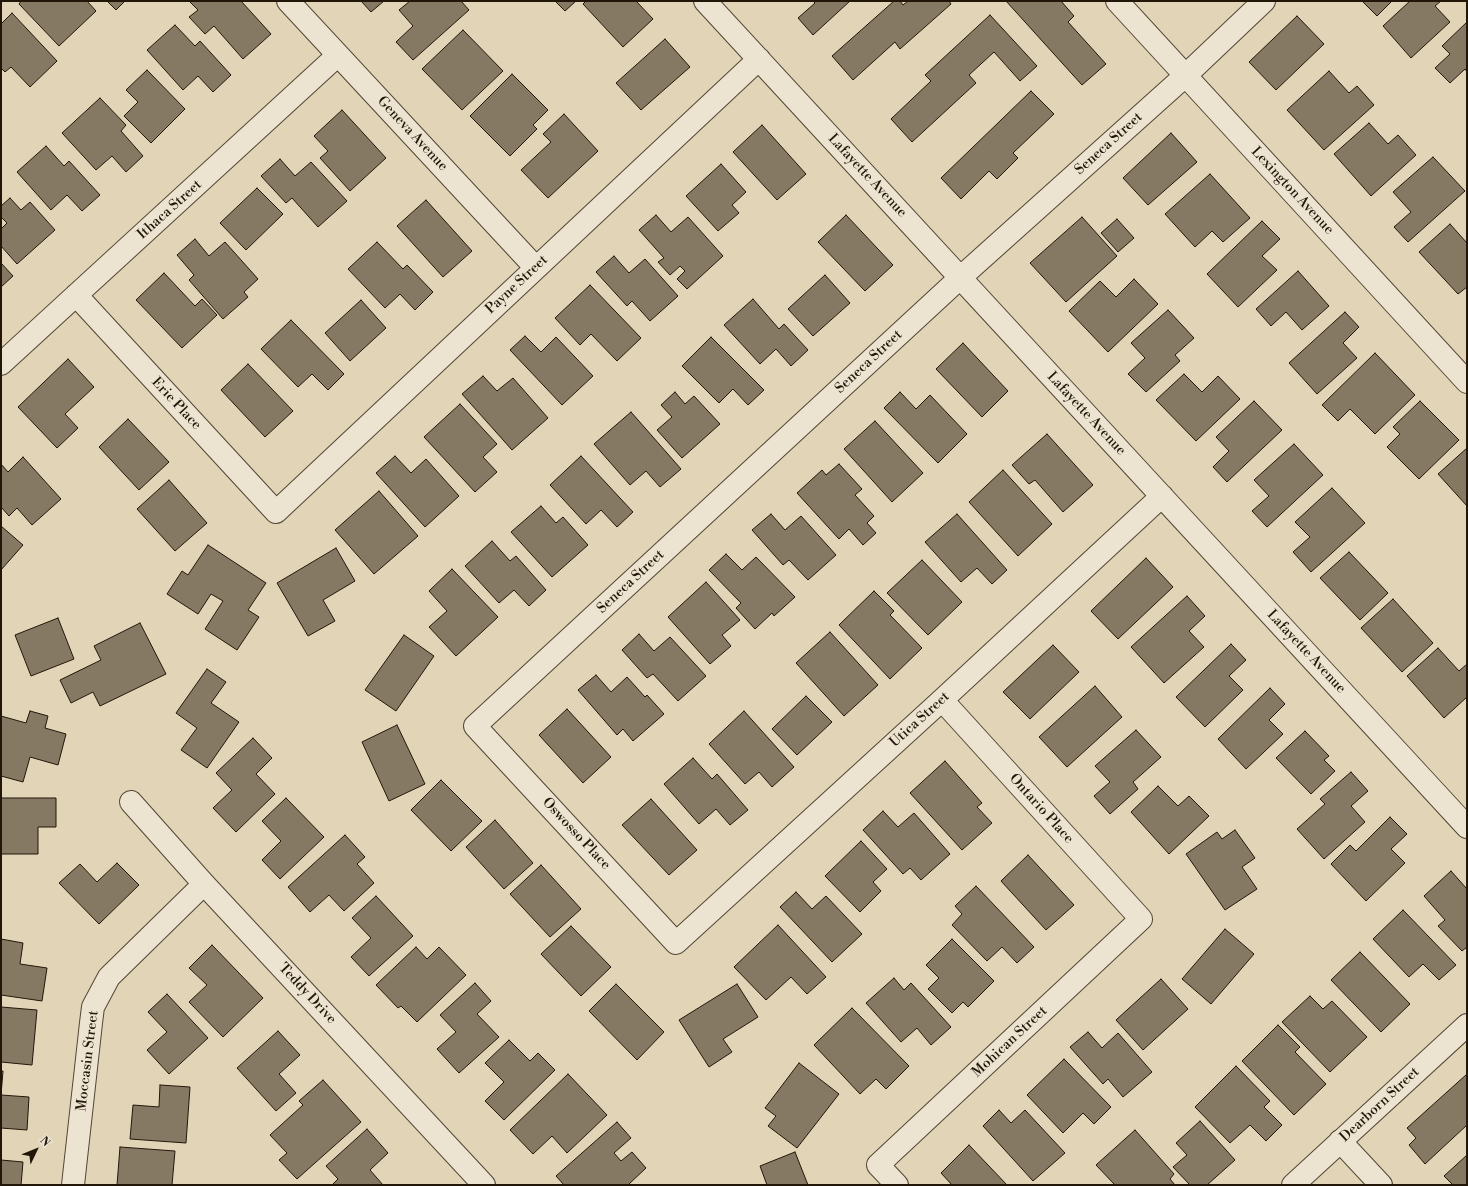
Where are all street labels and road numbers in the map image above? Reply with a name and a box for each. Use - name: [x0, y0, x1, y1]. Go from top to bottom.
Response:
- street label: Geneva Avenue: [373, 93, 451, 175]
- street label: Seneca Street: [1072, 109, 1146, 179]
- street label: Lafayette Avenue: [824, 131, 910, 221]
- street label: Lexington Avenue: [1247, 144, 1337, 238]
- street label: Ithaca Street: [134, 177, 206, 243]
- street label: Payne Street: [482, 252, 552, 318]
- street label: Seneca Street: [832, 327, 906, 397]
- street label: Lafayette Avenue: [1043, 369, 1129, 459]
- street label: Erie Place: [148, 374, 204, 434]
- street label: Seneca Street: [594, 547, 668, 617]
- street label: Lafayette Avenue: [1263, 607, 1349, 697]
- street label: Utica Street: [887, 689, 953, 751]
- street label: Ontario Place: [1005, 771, 1077, 847]
- street label: Oswosso Place: [538, 794, 614, 874]
- street label: Teddy Drive: [275, 960, 339, 1028]
- street label: Mohican Street: [969, 1003, 1051, 1081]
- street label: Moccasin Street: [73, 1010, 103, 1112]
- street label: Dearborn Street: [1337, 1064, 1423, 1146]

